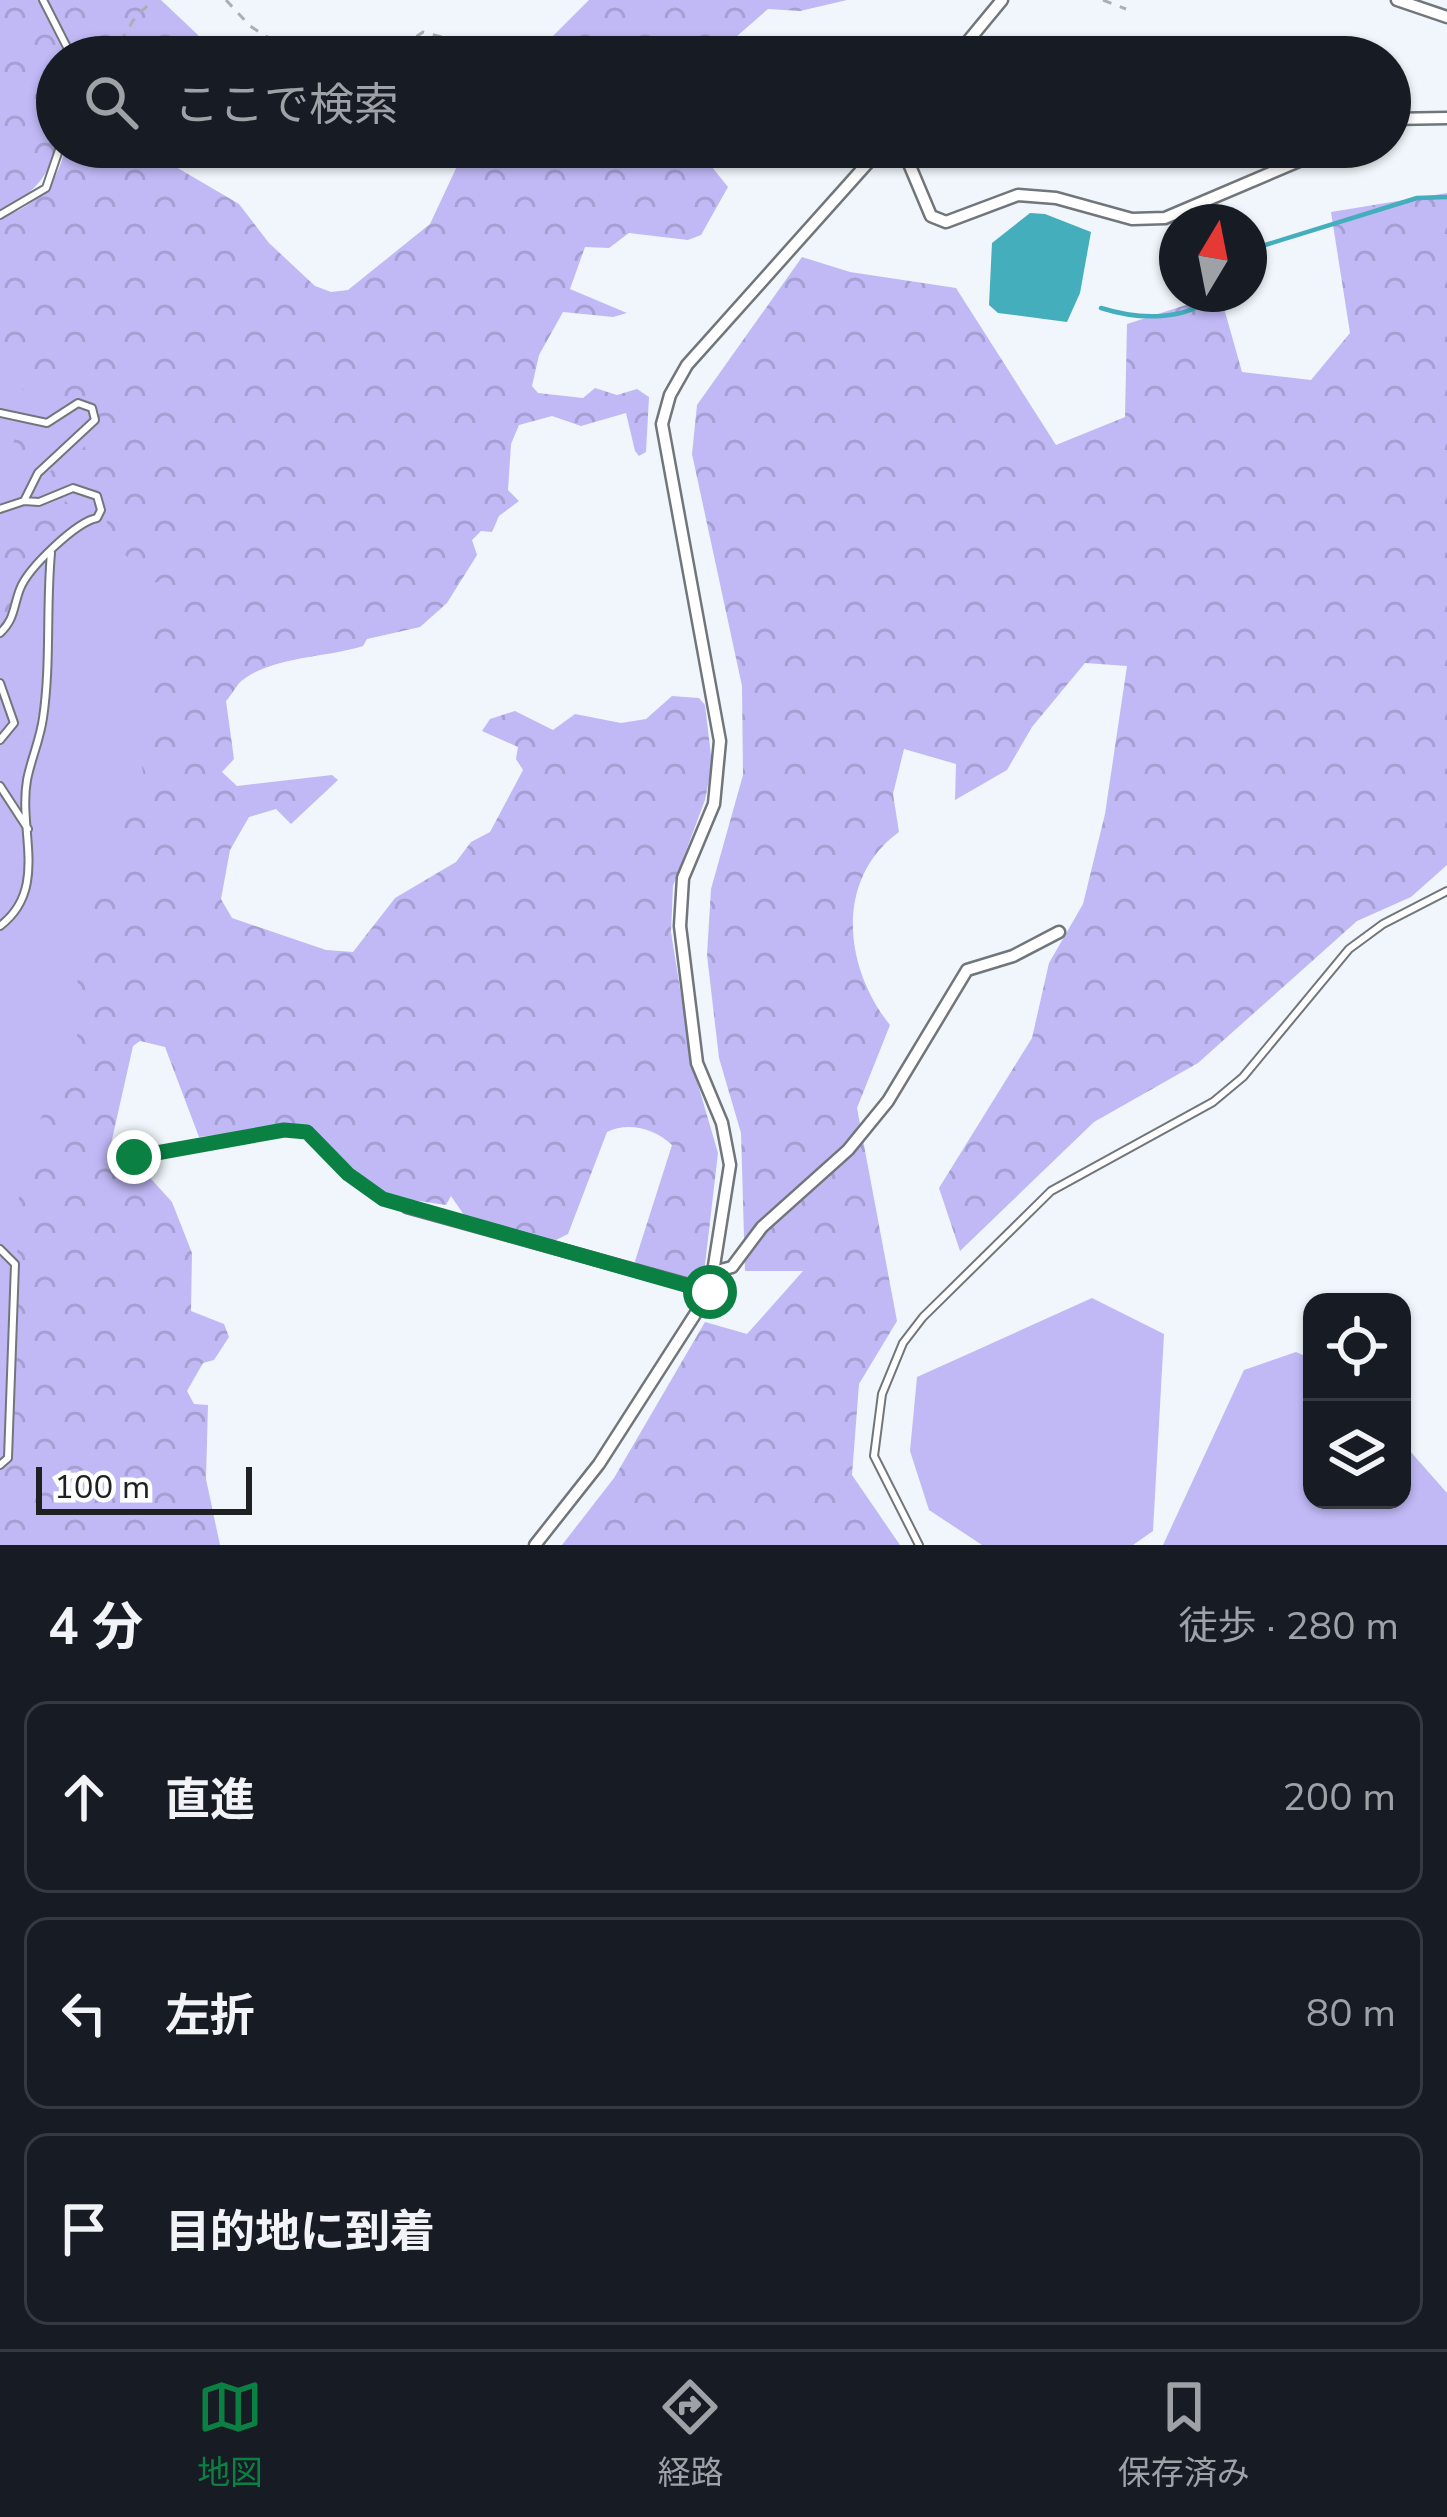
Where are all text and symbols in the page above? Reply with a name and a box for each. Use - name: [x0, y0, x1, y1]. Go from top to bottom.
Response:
- search box: [36, 36, 1411, 168]
- icon: search: [78, 69, 144, 135]
- text: ここで検索: [174, 75, 399, 136]
- north arrow: [1159, 204, 1267, 312]
- route end: [107, 1130, 161, 1184]
- route start: [683, 1265, 737, 1319]
- map controls: [1303, 1293, 1411, 1509]
- button: locate: [1303, 1293, 1411, 1401]
- button: layers: [1303, 1401, 1411, 1509]
- scale bar: [36, 1461, 252, 1514]
- text: 100 m: [54, 1465, 150, 1510]
- text: 4 分: [48, 1592, 143, 1662]
- text: 徒歩 · 280 m: [1178, 1600, 1399, 1653]
- icon: ahead: [51, 1764, 117, 1830]
- text: 直進: [165, 1770, 255, 1831]
- text: 200 m: [1282, 1771, 1396, 1824]
- icon: left: [51, 1980, 117, 2046]
- text: 左折: [165, 1986, 255, 2047]
- text: 80 m: [1306, 1987, 1396, 2040]
- icon: arrive: [51, 2196, 117, 2262]
- text: 目的地に到着: [165, 2202, 435, 2263]
- tab: 地図: [197, 2374, 263, 2496]
- tab: 経路: [657, 2374, 723, 2496]
- tab: 保存済み: [1118, 2374, 1250, 2496]

